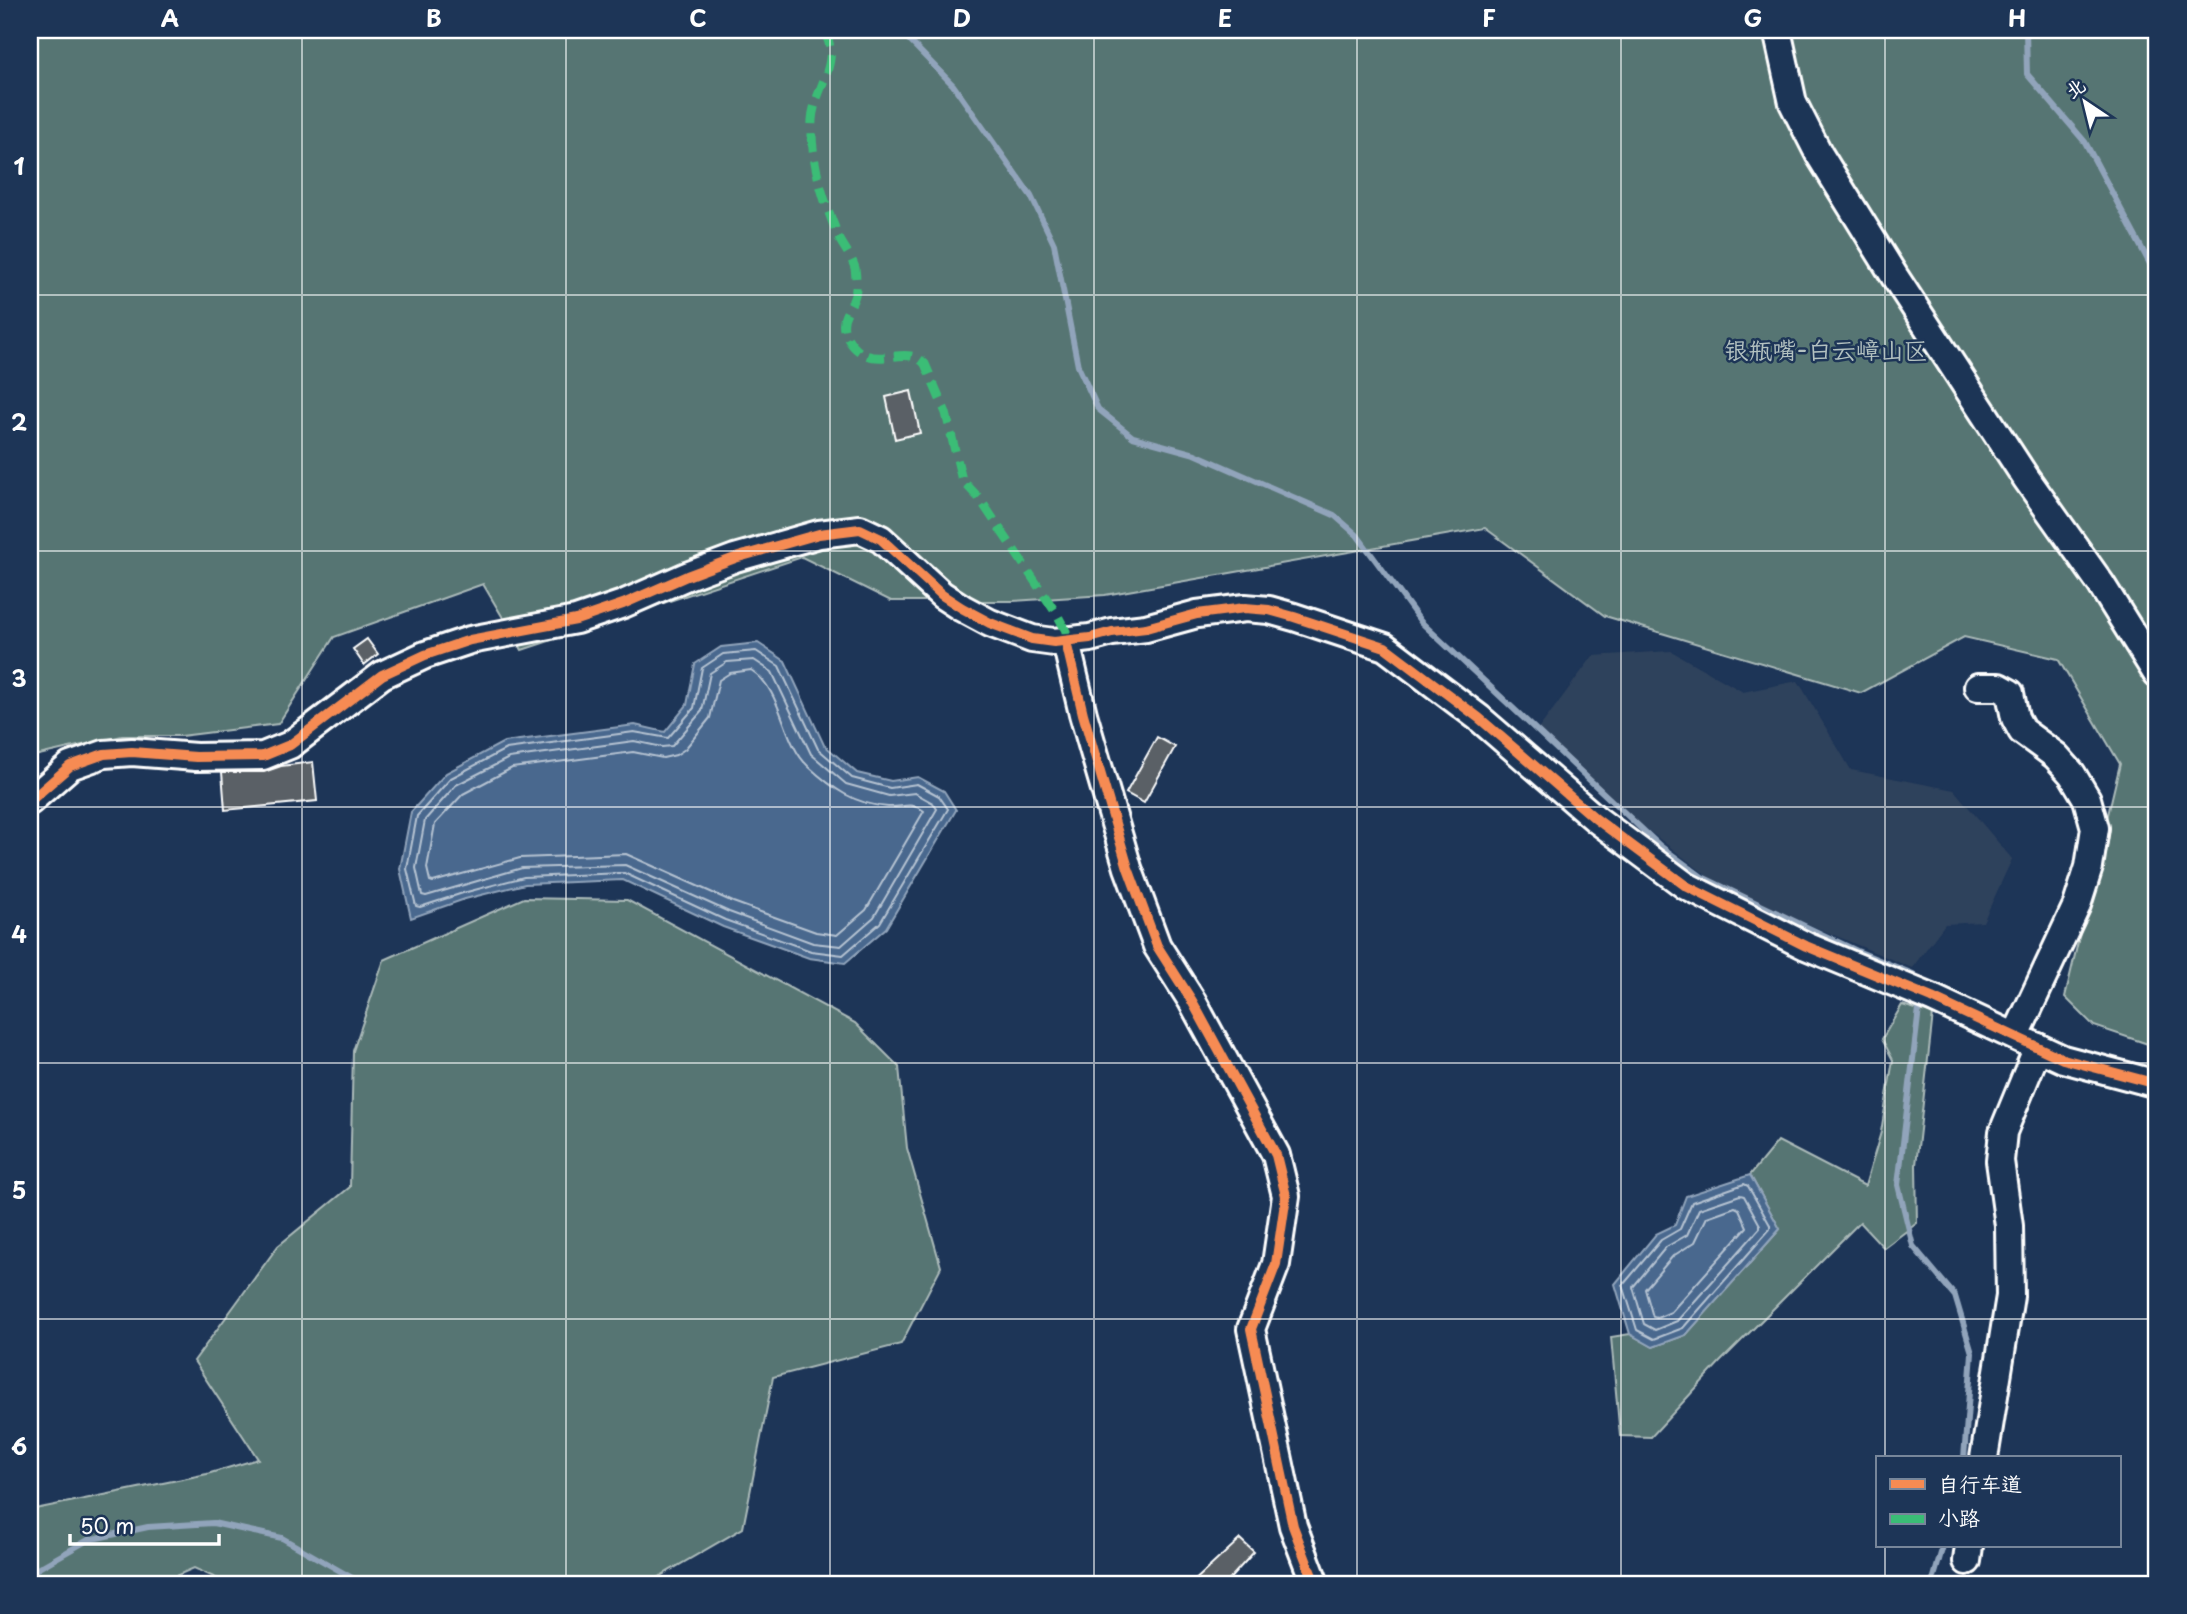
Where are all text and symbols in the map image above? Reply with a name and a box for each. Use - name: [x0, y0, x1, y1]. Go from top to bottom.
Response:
- text: A: [161, 0, 179, 35]
- text: B: [426, 0, 442, 35]
- text: C: [689, 0, 707, 35]
- text: D: [953, 0, 971, 35]
- text: E: [1218, 0, 1232, 35]
- text: F: [1482, 0, 1496, 35]
- text: G: [1744, 0, 1762, 35]
- text: H: [2008, 0, 2026, 35]
- north arrow: [2050, 66, 2120, 136]
- text: 北: [2059, 70, 2090, 104]
- text: 1: [14, 148, 25, 183]
- park label: 银瓶嘴-白云嶂山区: [1724, 331, 1928, 367]
- text: 2: [11, 404, 27, 439]
- text: 3: [11, 660, 27, 695]
- text: 4: [11, 916, 27, 951]
- text: 5: [12, 1172, 26, 1207]
- text: 6: [11, 1428, 27, 1463]
- legend: [1876, 1456, 2120, 1548]
- text: 自行车道: [1938, 1467, 2022, 1499]
- text: 小路: [1938, 1501, 1980, 1533]
- scale bar: [70, 1502, 219, 1546]
- text: 50 m: [80, 1509, 134, 1541]

